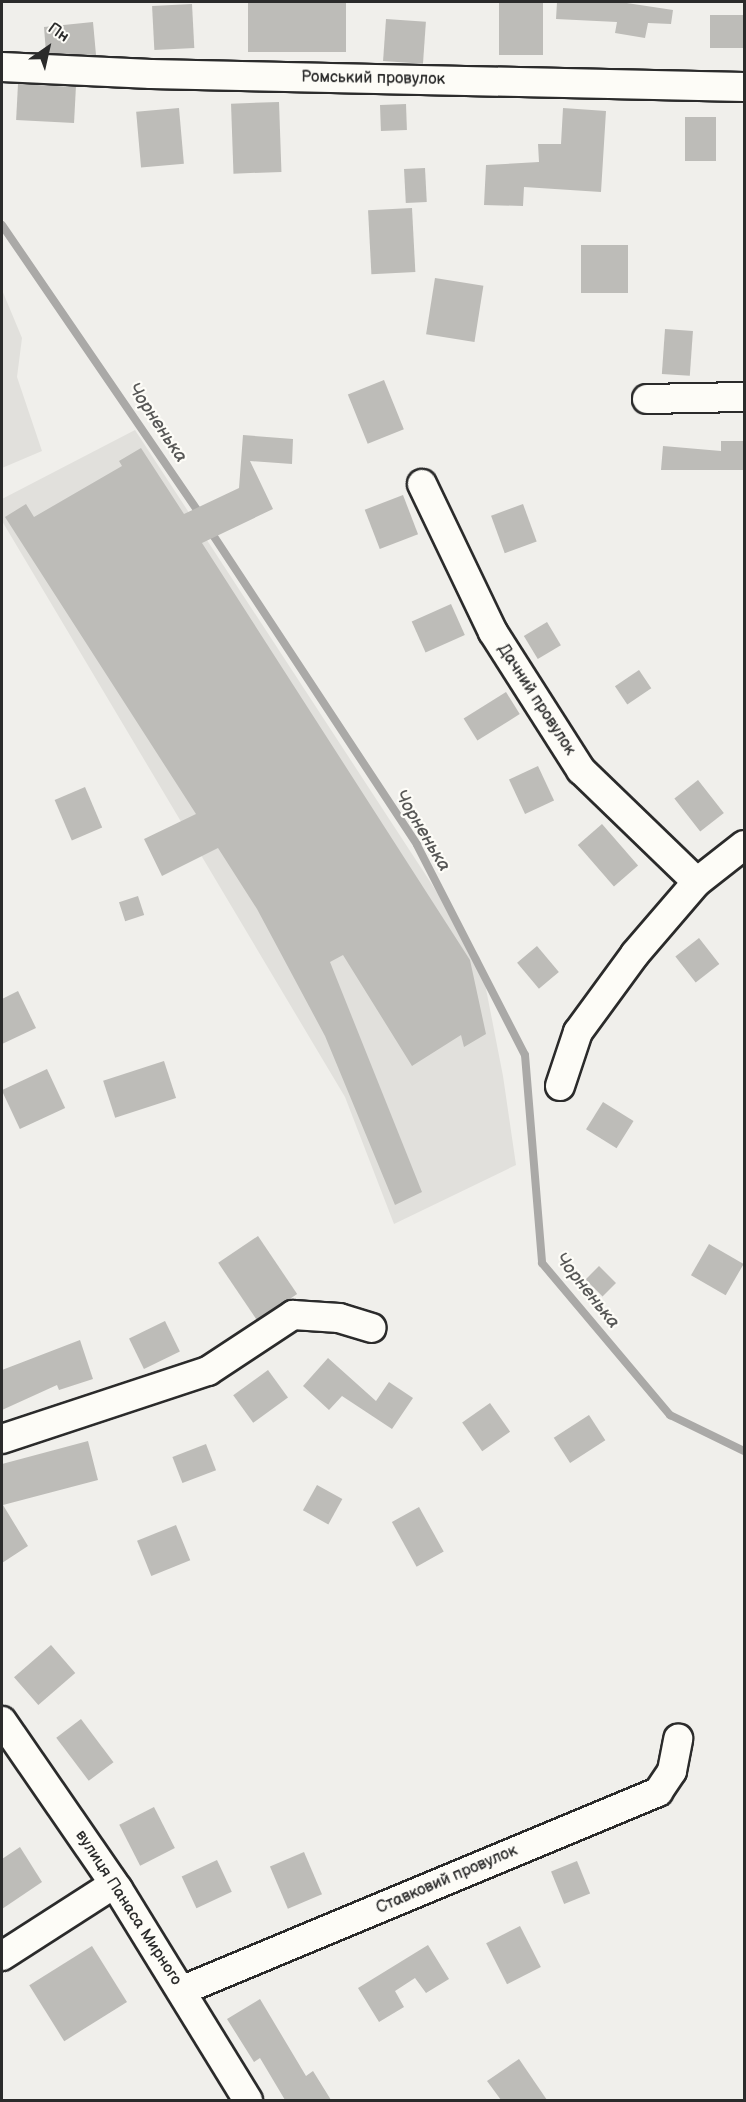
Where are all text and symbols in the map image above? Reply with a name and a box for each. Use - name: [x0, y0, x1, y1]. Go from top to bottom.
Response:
- north arrow: [18, 18, 78, 78]
- text: Пн: [44, 19, 72, 46]
- street label: Ромський провулок: [301, 68, 445, 90]
- water label: Чорненька: [123, 379, 191, 467]
- street label: Дачний провулок: [493, 641, 579, 759]
- water label: Чорненька: [389, 786, 455, 876]
- water label: Чорненька: [550, 1249, 624, 1333]
- street label: вулиця Панаса Мирного: [71, 1827, 185, 1989]
- street label: Ставковий провулок: [374, 1842, 520, 1918]

